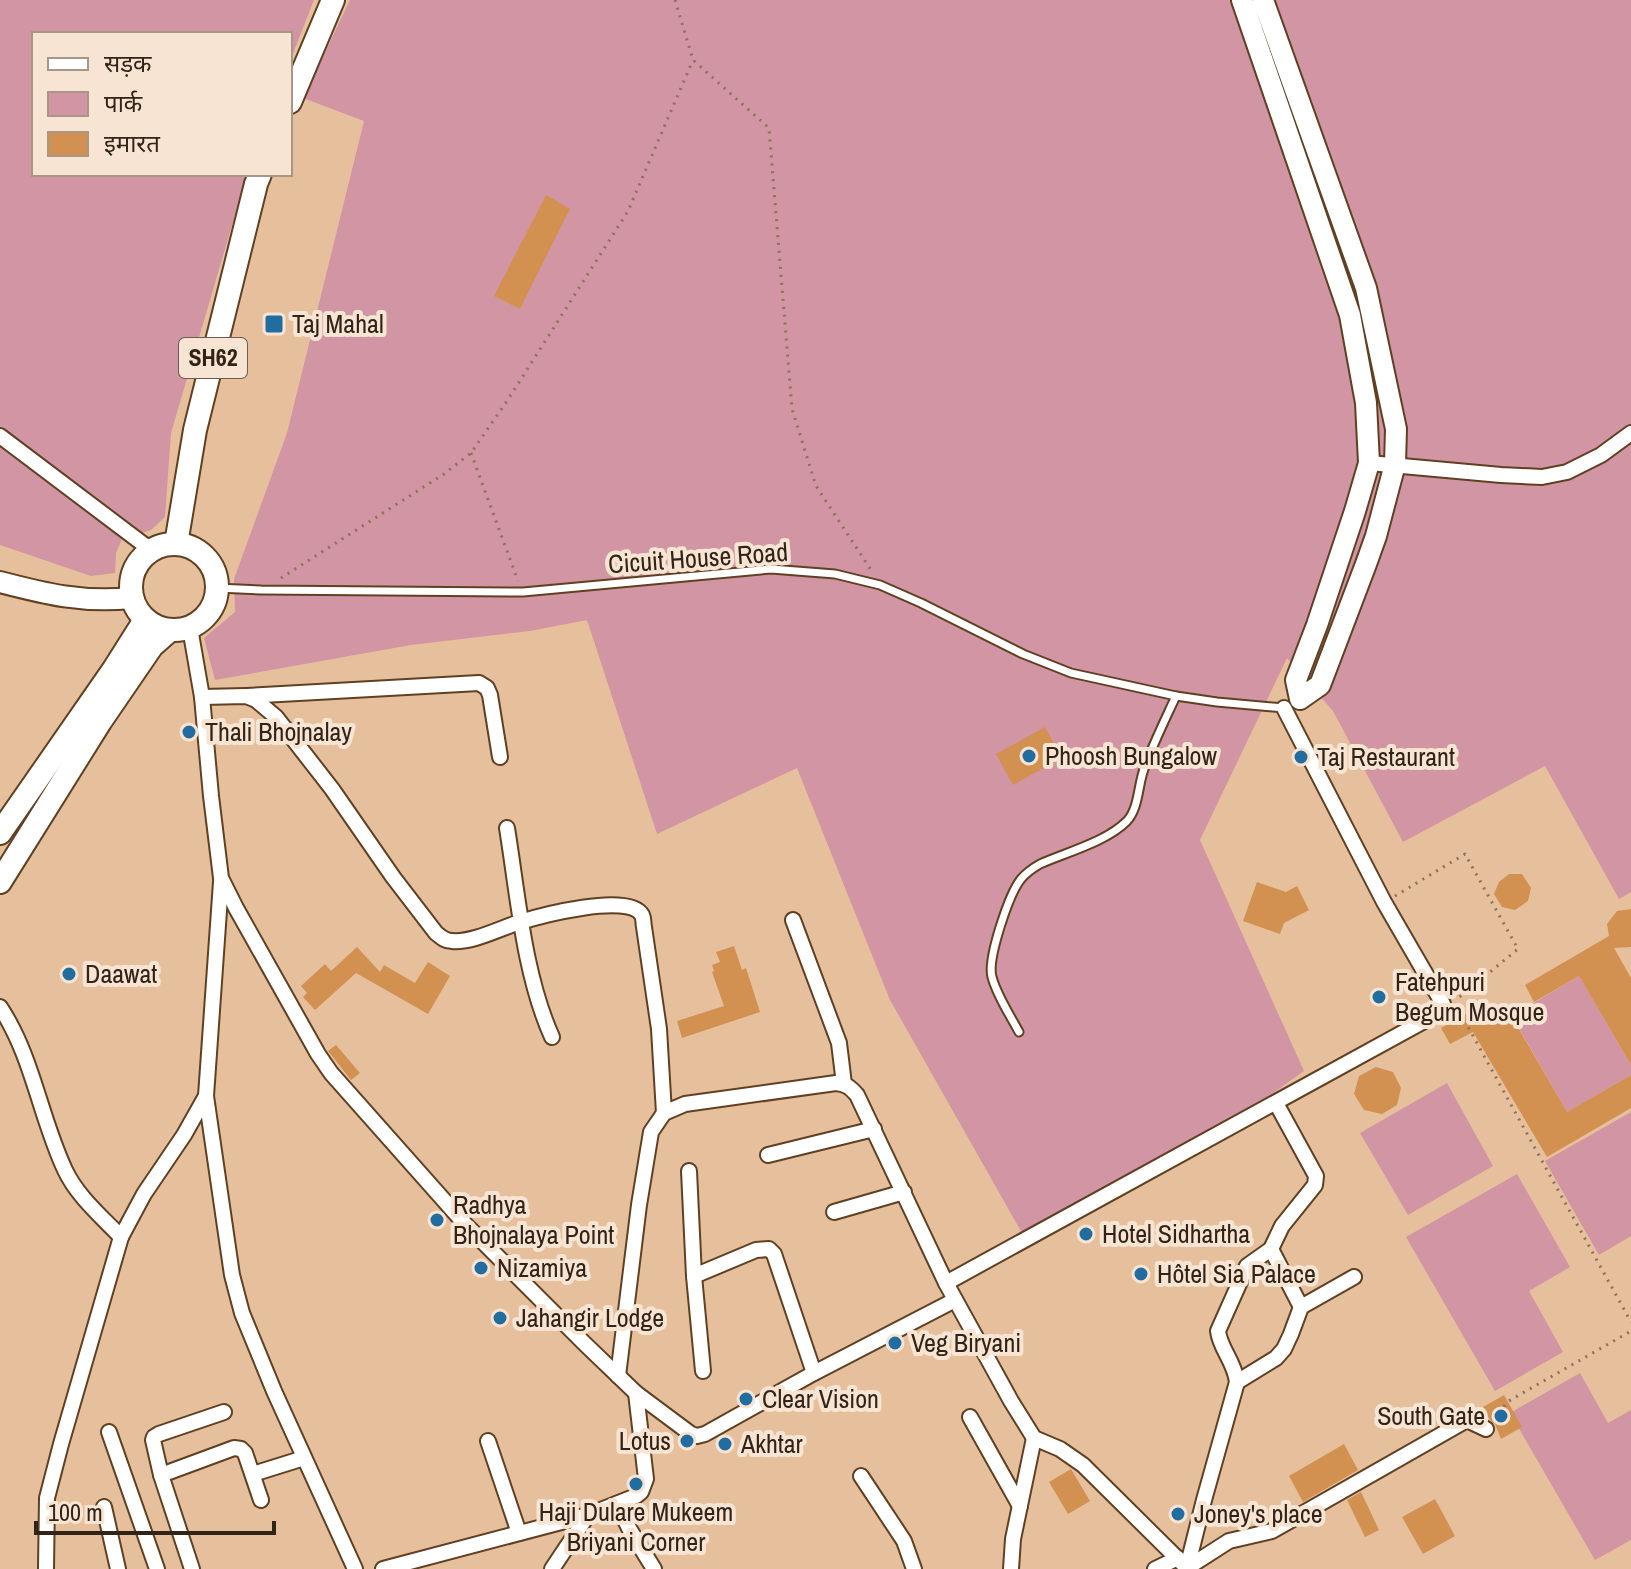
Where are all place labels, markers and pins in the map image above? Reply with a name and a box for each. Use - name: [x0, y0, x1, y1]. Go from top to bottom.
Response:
- place label: Taj Mahal: [292, 306, 384, 341]
- marker: Taj Mahal: [263, 313, 285, 335]
- place label: Thali Bhojnalay: [205, 714, 352, 749]
- marker: Thali Bhojnalay: [180, 723, 198, 741]
- place label: Phoosh Bungalow: [1045, 738, 1217, 773]
- place label: Taj Restaurant: [1317, 739, 1455, 774]
- marker: Phoosh Bungalow: [1020, 747, 1038, 765]
- marker: Taj Restaurant: [1292, 748, 1310, 766]
- place label: Daawat: [85, 956, 157, 991]
- place label: Fatehpuri Begum Mosque: [1395, 964, 1544, 1029]
- marker: Daawat: [60, 965, 78, 983]
- marker: Fatehpuri Begum Mosque: [1370, 988, 1388, 1006]
- place label: Radhya Bhojnalaya Point: [453, 1187, 614, 1252]
- marker: Radhya Bhojnalaya Point: [428, 1211, 446, 1229]
- place label: Hotel Sidhartha: [1102, 1216, 1250, 1251]
- marker: Hotel Sidhartha: [1077, 1225, 1095, 1243]
- place label: Nizamiya: [497, 1250, 587, 1285]
- place label: Hôtel Sia Palace: [1157, 1256, 1316, 1291]
- marker: Nizamiya: [472, 1259, 490, 1277]
- marker: Hôtel Sia Palace: [1132, 1265, 1150, 1283]
- place label: Jahangir Lodge: [516, 1300, 664, 1335]
- marker: Jahangir Lodge: [491, 1309, 509, 1327]
- place label: Veg Biryani: [911, 1325, 1021, 1360]
- marker: Veg Biryani: [886, 1334, 904, 1352]
- place label: Clear Vision: [762, 1381, 879, 1416]
- marker: Clear Vision: [737, 1390, 755, 1408]
- place label: South Gate: [1377, 1398, 1485, 1433]
- marker: South Gate: [1492, 1407, 1510, 1425]
- place label: Lotus: [619, 1423, 671, 1458]
- place label: Akhtar: [740, 1426, 803, 1461]
- marker: Lotus: [678, 1432, 696, 1450]
- marker: Akhtar: [716, 1435, 734, 1453]
- marker: Haji Dulare Mukeem Briyani Corner: [627, 1475, 645, 1493]
- place label: Haji Dulare Mukeem Briyani Corner: [539, 1494, 733, 1559]
- place label: Joney's place: [1194, 1496, 1323, 1531]
- marker: Joney's place: [1169, 1505, 1187, 1523]

